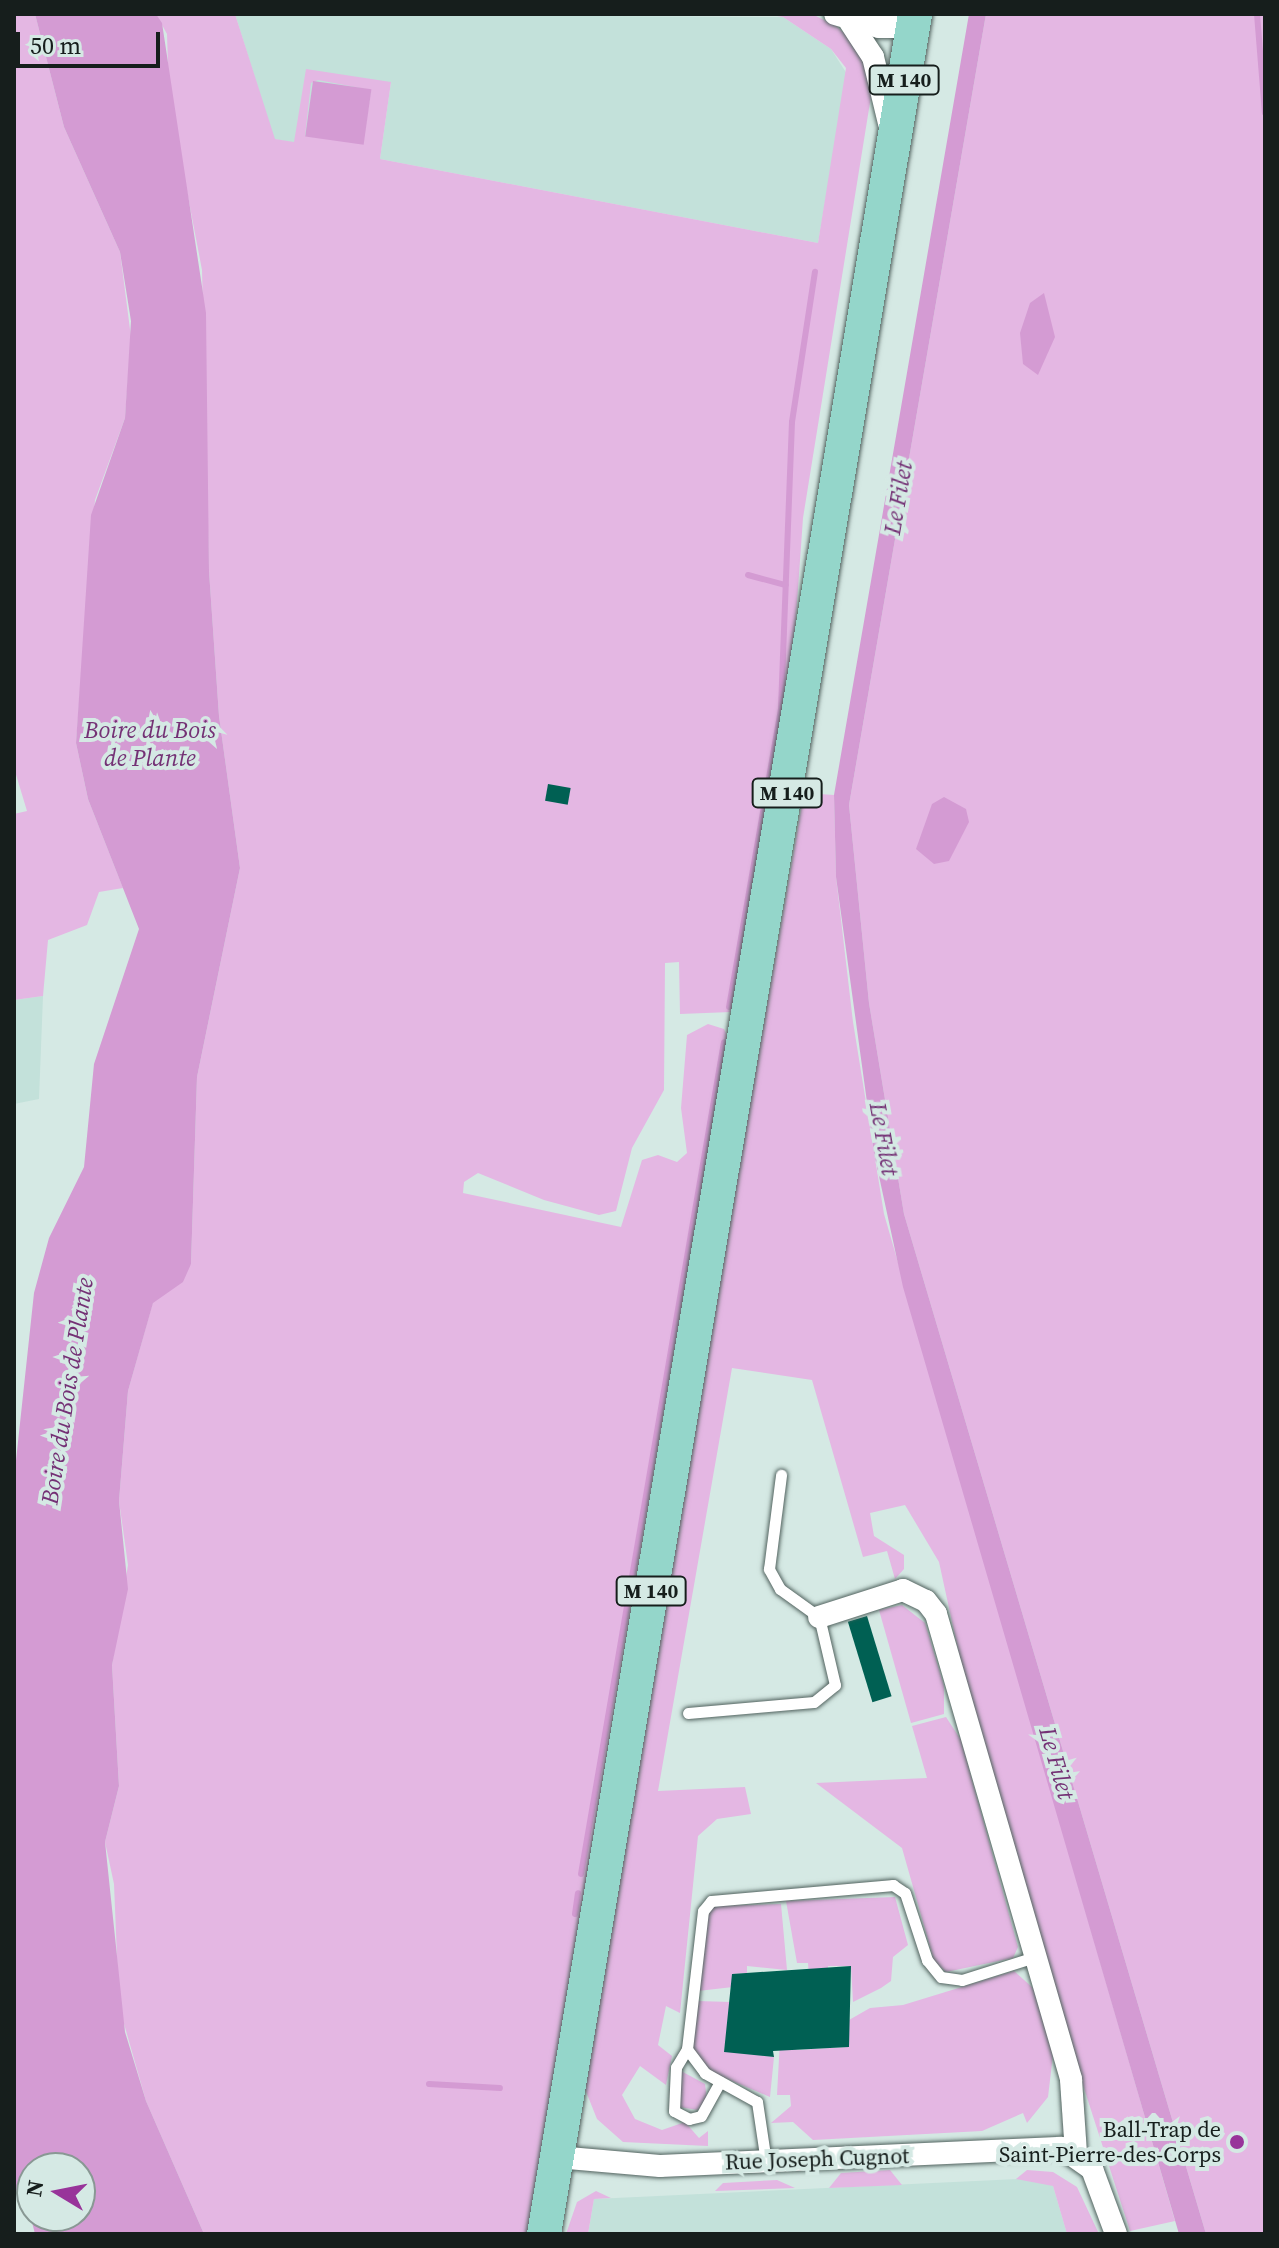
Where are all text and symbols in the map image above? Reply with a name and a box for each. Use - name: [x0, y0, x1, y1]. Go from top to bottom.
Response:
- scale bar: [20, 16, 164, 66]
- text: 50 m: [30, 29, 81, 62]
- road number: M 140: [868, 64, 940, 96]
- water label: Le Filet: [877, 459, 919, 537]
- water label: Boire du Bois de Plante: [84, 716, 216, 772]
- road number: M 140: [751, 777, 823, 809]
- water label: Le Filet: [863, 1100, 905, 1178]
- water label: Boire du Bois de Plante: [35, 1276, 99, 1506]
- road number: M 140: [615, 1575, 687, 1607]
- water label: Le Filet: [1033, 1724, 1081, 1802]
- place label: Ball-Trap de Saint-Pierre-des-Corps: [999, 2116, 1221, 2168]
- marker: Ball-Trap de Saint-Pierre-des-Corps: [1228, 2133, 1246, 2151]
- street label: Rue Joseph Cugnot: [724, 2143, 910, 2175]
- north arrow: [16, 2152, 96, 2232]
- text: N: [18, 2178, 50, 2199]

